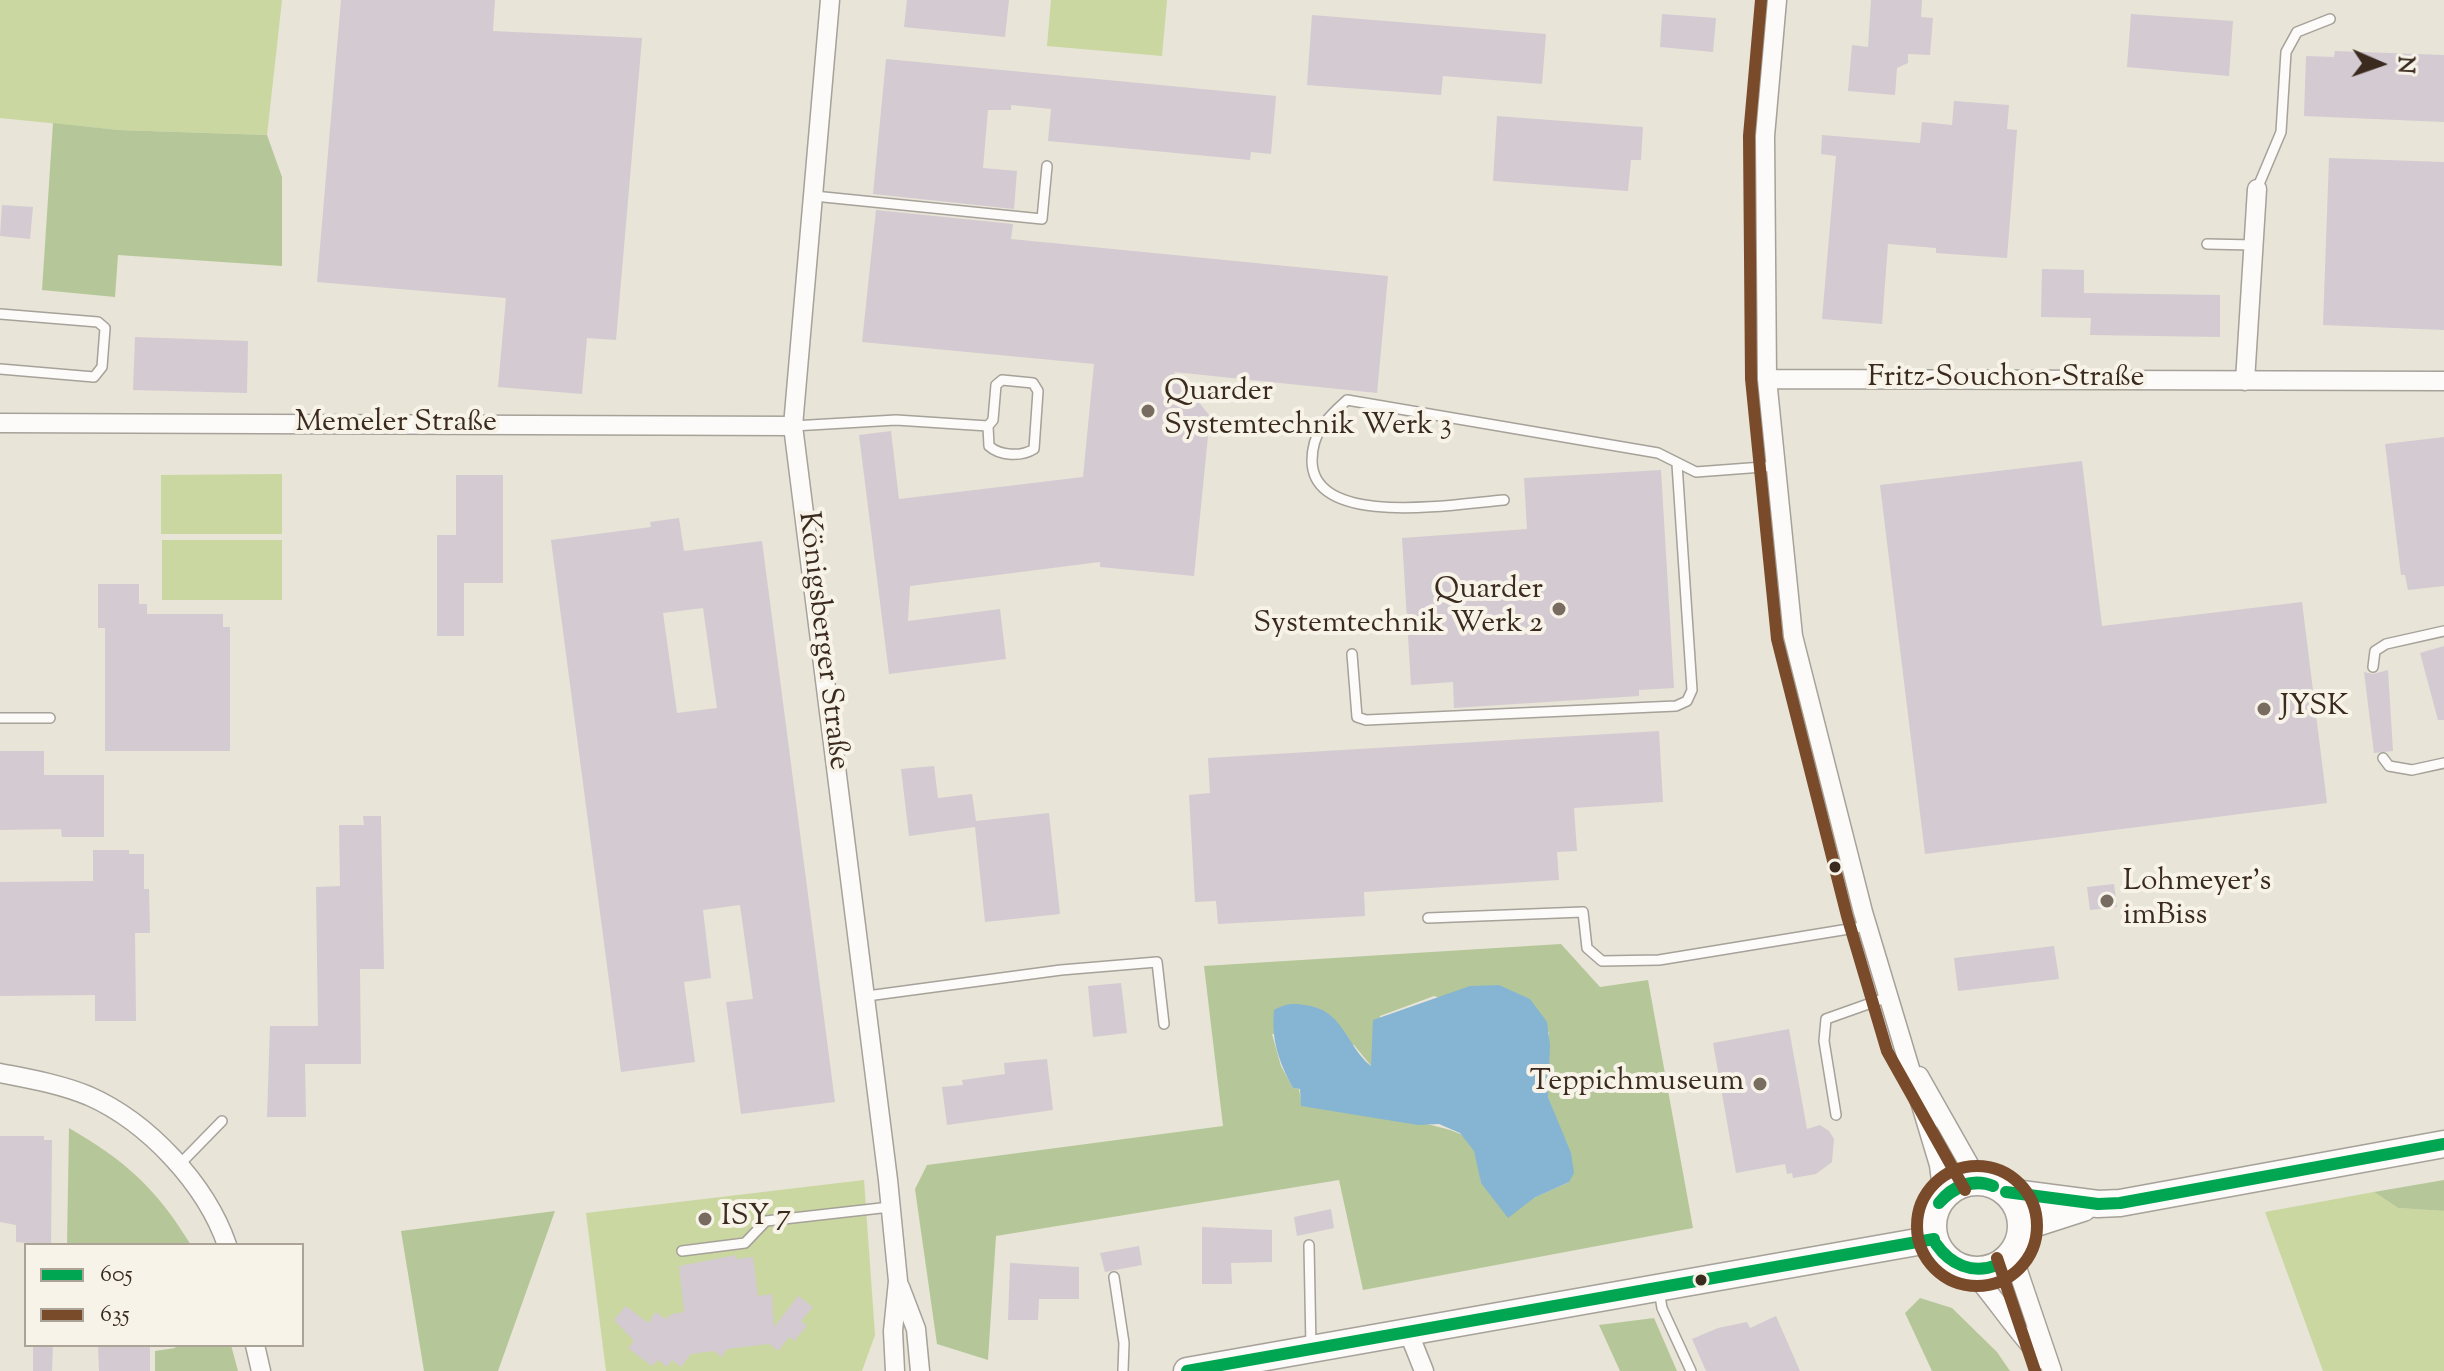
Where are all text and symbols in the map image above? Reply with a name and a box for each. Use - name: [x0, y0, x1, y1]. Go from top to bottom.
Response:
- north arrow: [2340, 24, 2420, 104]
- text: N: [2388, 56, 2420, 74]
- street label: Fritz-Souchon-Straße: [1868, 362, 2144, 398]
- place label: Quarder Systemtechnik Werk 3: [1164, 376, 1452, 446]
- marker: Quarder Systemtechnik Werk 3: [1139, 402, 1157, 420]
- street label: Memeler Straße: [295, 407, 497, 443]
- street label: Königsberger Straße: [787, 510, 855, 772]
- place label: Quarder Systemtechnik Werk 2: [1253, 574, 1543, 644]
- marker: Quarder Systemtechnik Werk 2: [1550, 600, 1568, 618]
- place label: JYSK: [2280, 691, 2349, 727]
- marker: JYSK: [2255, 700, 2273, 718]
- unlabelled marker: [1827, 859, 1843, 875]
- place label: Lohmeyer's imBiss: [2123, 866, 2271, 936]
- marker: Lohmeyer's imBiss: [2098, 892, 2116, 910]
- place label: Teppichmuseum: [1530, 1066, 1744, 1102]
- marker: Teppichmuseum: [1751, 1075, 1769, 1093]
- place label: ISY 7: [721, 1201, 791, 1237]
- marker: ISY 7: [696, 1210, 714, 1228]
- legend: [24, 1243, 304, 1347]
- text: 605: [100, 1258, 133, 1292]
- unlabelled marker: [1693, 1272, 1709, 1288]
- text: 635: [100, 1298, 130, 1332]

